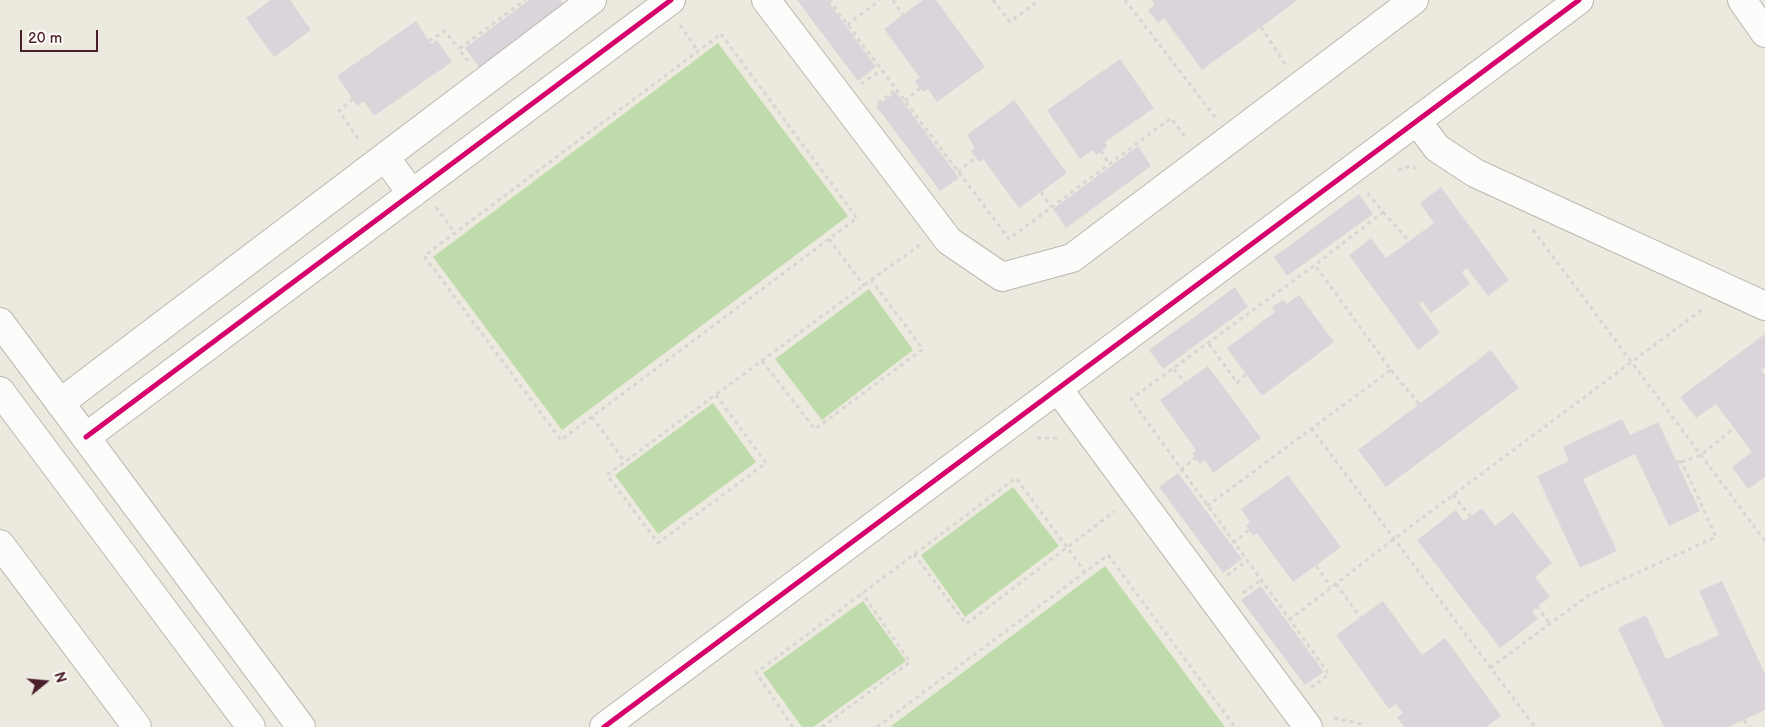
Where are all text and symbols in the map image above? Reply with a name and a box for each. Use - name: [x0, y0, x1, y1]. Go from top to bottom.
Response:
- scale bar: [22, 20, 100, 52]
- text: 20 m: [28, 29, 62, 48]
- north arrow: [20, 657, 70, 707]
- text: N: [50, 670, 69, 685]

